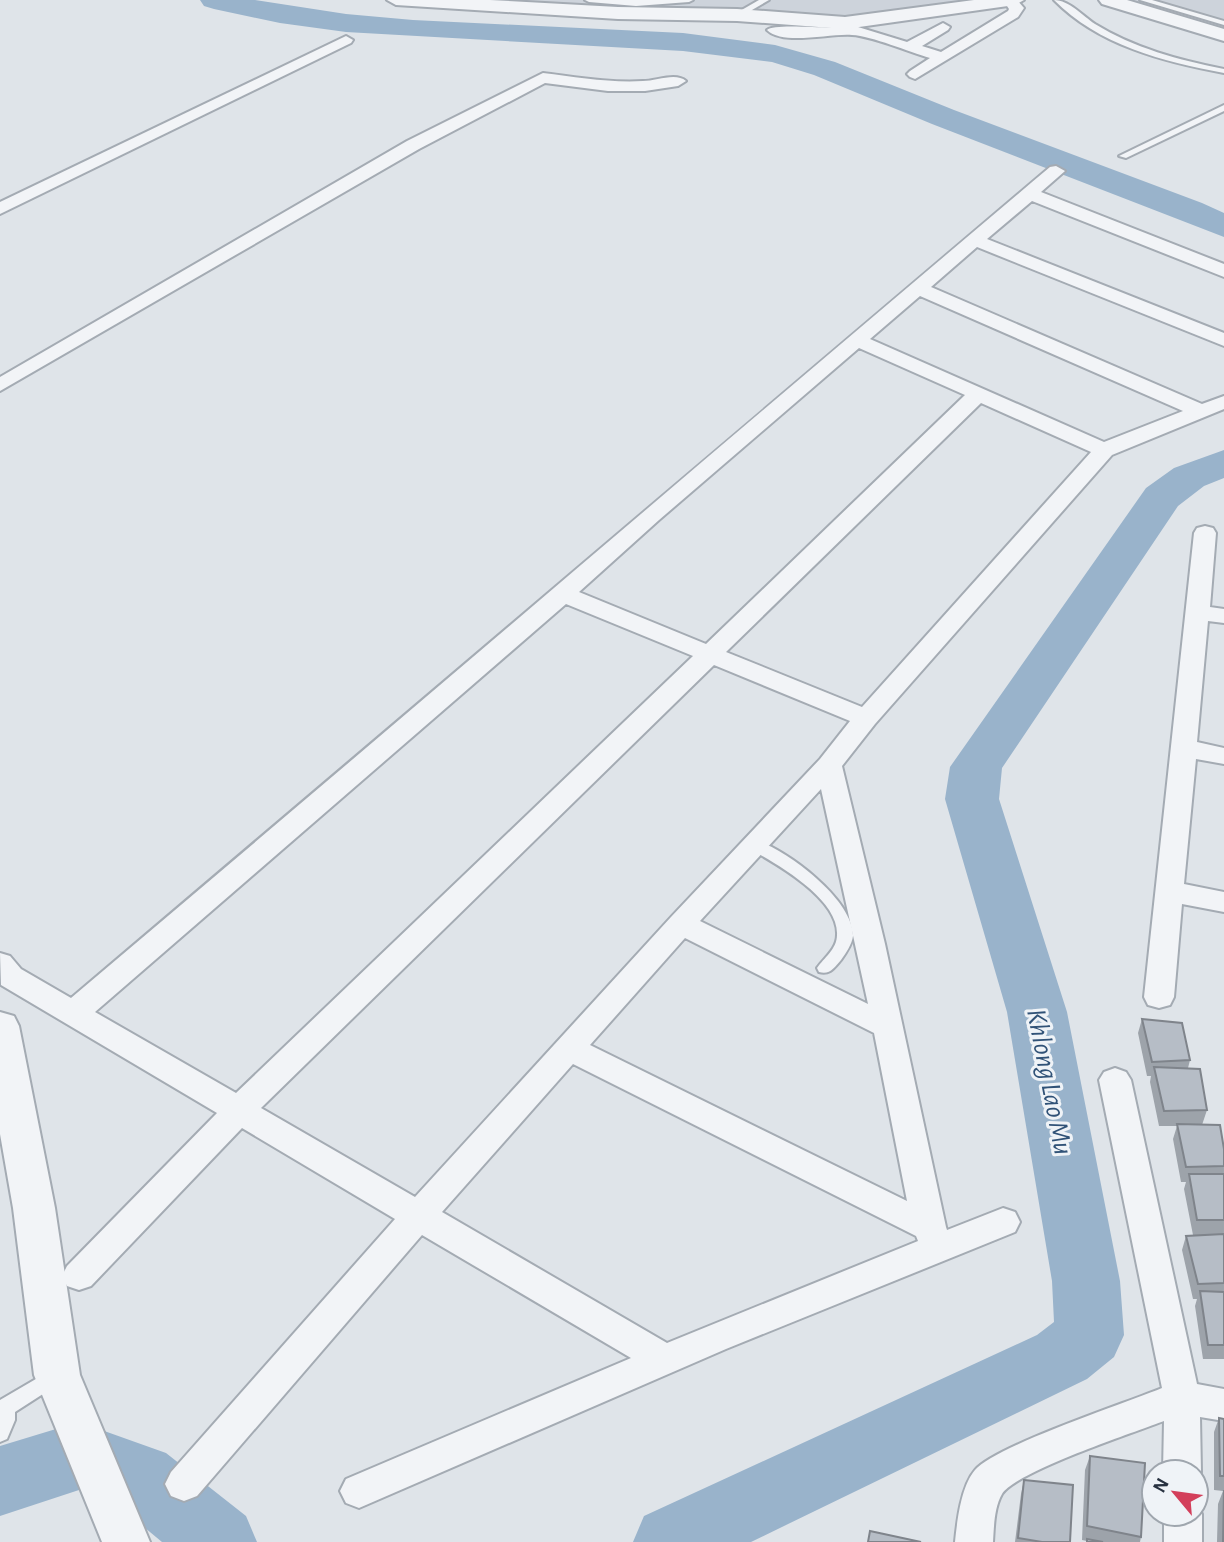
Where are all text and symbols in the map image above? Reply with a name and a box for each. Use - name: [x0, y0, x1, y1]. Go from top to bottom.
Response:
- water label: Khlong Lao Mu: [1021, 1007, 1077, 1157]
- north arrow: [1140, 1458, 1210, 1528]
- text: N: [1150, 1475, 1173, 1496]

